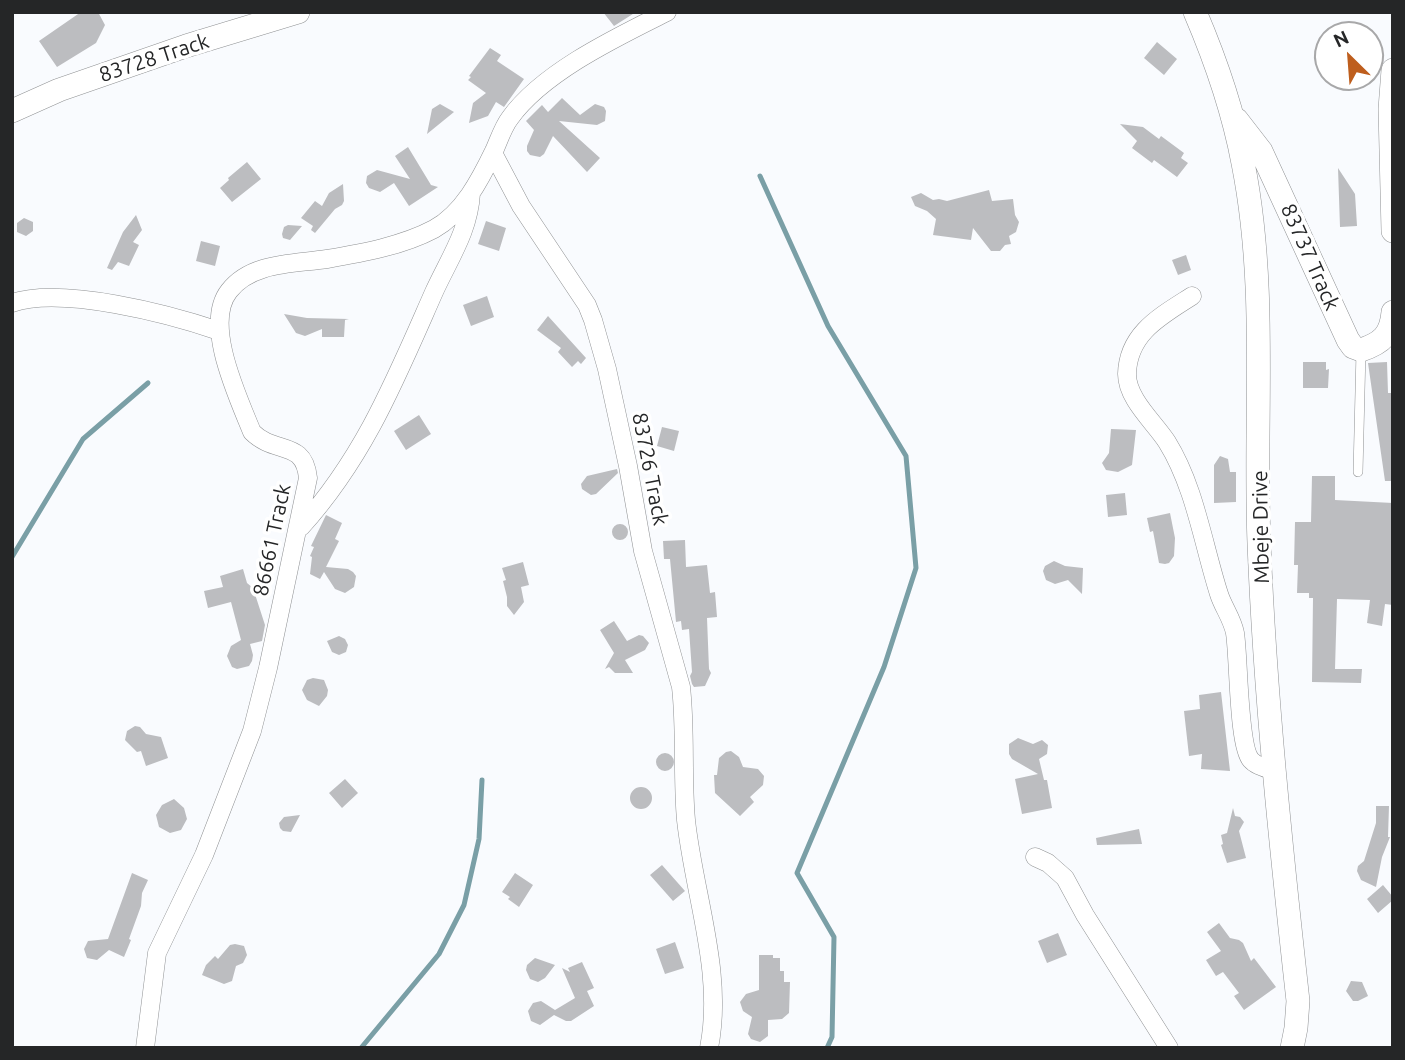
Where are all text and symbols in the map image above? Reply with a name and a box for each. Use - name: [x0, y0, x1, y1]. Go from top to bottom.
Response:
- north arrow: [1314, 21, 1384, 91]
- text: N: [1330, 26, 1352, 52]
- street label: 83728 Track: [96, 28, 212, 88]
- street label: 83737 Track: [1275, 200, 1345, 314]
- street label: 83726 Track: [627, 411, 673, 527]
- street label: Mbeje Drive: [1247, 470, 1275, 584]
- street label: 86661 Track: [248, 482, 296, 598]

